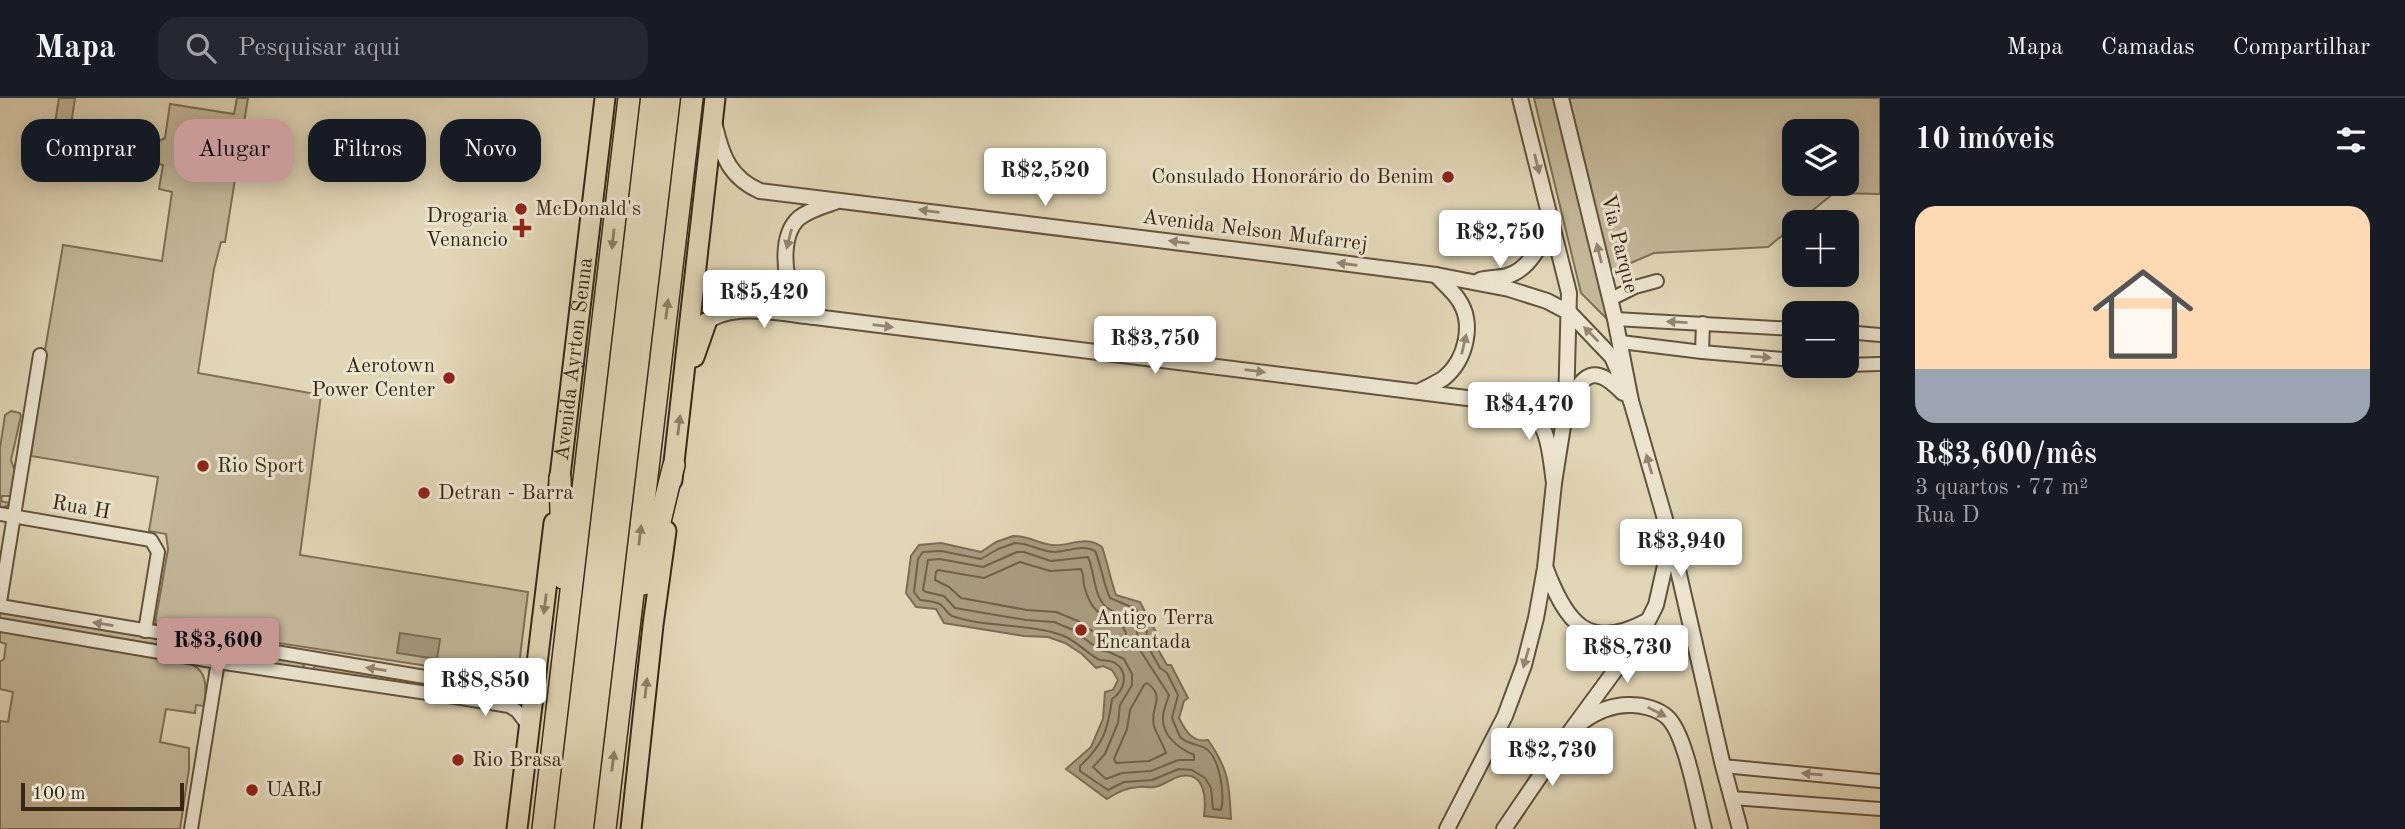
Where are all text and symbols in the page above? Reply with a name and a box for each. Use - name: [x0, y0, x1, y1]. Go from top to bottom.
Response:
- search box: [158, 17, 648, 80]
- icon: search: [182, 29, 220, 67]
- text: Mapa: [35, 32, 116, 65]
- text: Pesquisar aqui: [238, 35, 400, 61]
- text: Mapa: [2007, 36, 2063, 60]
- text: Camadas: [2101, 36, 2195, 60]
- text: Compartilhar: [2233, 36, 2370, 60]
- chip: Comprar: [21, 119, 160, 182]
- chip: Alugar: [174, 119, 294, 182]
- chip: Filtros: [308, 119, 426, 182]
- chip: Novo: [440, 119, 541, 182]
- map controls: [1782, 119, 1859, 378]
- button: layers: [1782, 119, 1859, 196]
- icon: filters: [2332, 121, 2370, 159]
- text: 10 imóveis: [1915, 125, 2054, 155]
- pin: R$2,520: [980, 148, 1110, 208]
- one-way arrow: [1532, 153, 1543, 175]
- text: R$2,520: [1000, 159, 1090, 182]
- place label: Consulado Honorário do Benim: [1151, 167, 1434, 188]
- marker: Consulado Honorário do Benim: [1440, 169, 1456, 185]
- street label: Via Parque: [1597, 192, 1641, 296]
- place label: McDonald's: [535, 199, 641, 220]
- marker: McDonald's: [513, 201, 529, 217]
- one-way arrow: [918, 205, 940, 216]
- place label: Drogaria Venancio: [426, 206, 508, 251]
- street label: Avenida Nelson Mufarrej: [1141, 207, 1369, 255]
- button: +: [1782, 210, 1859, 287]
- pin: R$2,750: [1435, 211, 1565, 270]
- marker: Drogaria Venancio: [514, 220, 530, 236]
- text: R$2,750: [1455, 221, 1545, 244]
- one-way arrow: [607, 228, 618, 250]
- one-way arrow: [783, 228, 794, 250]
- one-way arrow: [1168, 237, 1190, 248]
- one-way arrow: [1593, 242, 1604, 264]
- icon: home: [2080, 251, 2206, 377]
- street label: Avenida Ayrton Senna: [551, 256, 596, 462]
- one-way arrow: [1336, 258, 1358, 269]
- pin: R$5,420: [699, 271, 829, 330]
- text: R$5,420: [719, 281, 809, 304]
- one-way arrow: [662, 298, 673, 320]
- button: −: [1782, 301, 1859, 378]
- pin: R$3,750: [1090, 316, 1220, 376]
- one-way arrow: [1665, 316, 1687, 327]
- one-way arrow: [872, 320, 894, 331]
- one-way arrow: [1584, 326, 1600, 343]
- text: R$3,750: [1110, 327, 1200, 350]
- one-way arrow: [1459, 333, 1470, 355]
- one-way arrow: [1751, 352, 1773, 363]
- place label: Aerotown Power Center: [312, 356, 435, 401]
- one-way arrow: [1244, 365, 1266, 376]
- marker: Aerotown Power Center: [441, 370, 457, 386]
- pin: R$4,470: [1464, 382, 1594, 442]
- text: R$4,470: [1484, 393, 1574, 416]
- one-way arrow: [674, 414, 685, 436]
- text: R$3,600/mês: [1915, 440, 2097, 470]
- one-way arrow: [1644, 453, 1654, 474]
- place label: Rio Sport: [217, 456, 304, 477]
- marker: Rio Sport: [195, 458, 211, 474]
- text: 3 quartos · 77 m²: [1915, 476, 2088, 499]
- place label: Detran - Barra: [438, 483, 574, 504]
- marker: Detran - Barra: [416, 485, 432, 501]
- street label: Rua H: [50, 493, 112, 523]
- text: Rua D: [1915, 504, 1980, 527]
- pin: R$3,940: [1616, 519, 1746, 579]
- one-way arrow: [635, 524, 646, 546]
- text: R$3,940: [1636, 530, 1726, 553]
- one-way arrow: [539, 593, 550, 615]
- place label: Antigo Terra Encantada: [1095, 608, 1214, 653]
- one-way arrow: [92, 618, 114, 629]
- pin: R$3,600: [153, 618, 283, 678]
- marker: Antigo Terra Encantada: [1073, 622, 1089, 638]
- pin: R$8,730: [1562, 626, 1692, 685]
- text: R$3,600: [173, 629, 263, 652]
- text: R$8,730: [1582, 636, 1672, 659]
- one-way arrow: [1520, 648, 1530, 669]
- pin: R$8,850: [420, 658, 550, 718]
- one-way arrow: [365, 663, 387, 674]
- text: R$8,850: [440, 669, 530, 692]
- one-way arrow: [641, 677, 652, 699]
- one-way arrow: [1647, 706, 1667, 718]
- pin: R$2,730: [1487, 728, 1617, 788]
- text: R$2,730: [1507, 739, 1597, 762]
- place label: Rio Brasa: [472, 750, 562, 771]
- one-way arrow: [608, 750, 619, 772]
- marker: Rio Brasa: [450, 752, 466, 768]
- one-way arrow: [1801, 768, 1823, 779]
- scale bar: [21, 780, 184, 812]
- place label: UARJ: [266, 780, 323, 801]
- marker: UARJ: [244, 782, 260, 798]
- text: 100 m: [32, 785, 85, 804]

